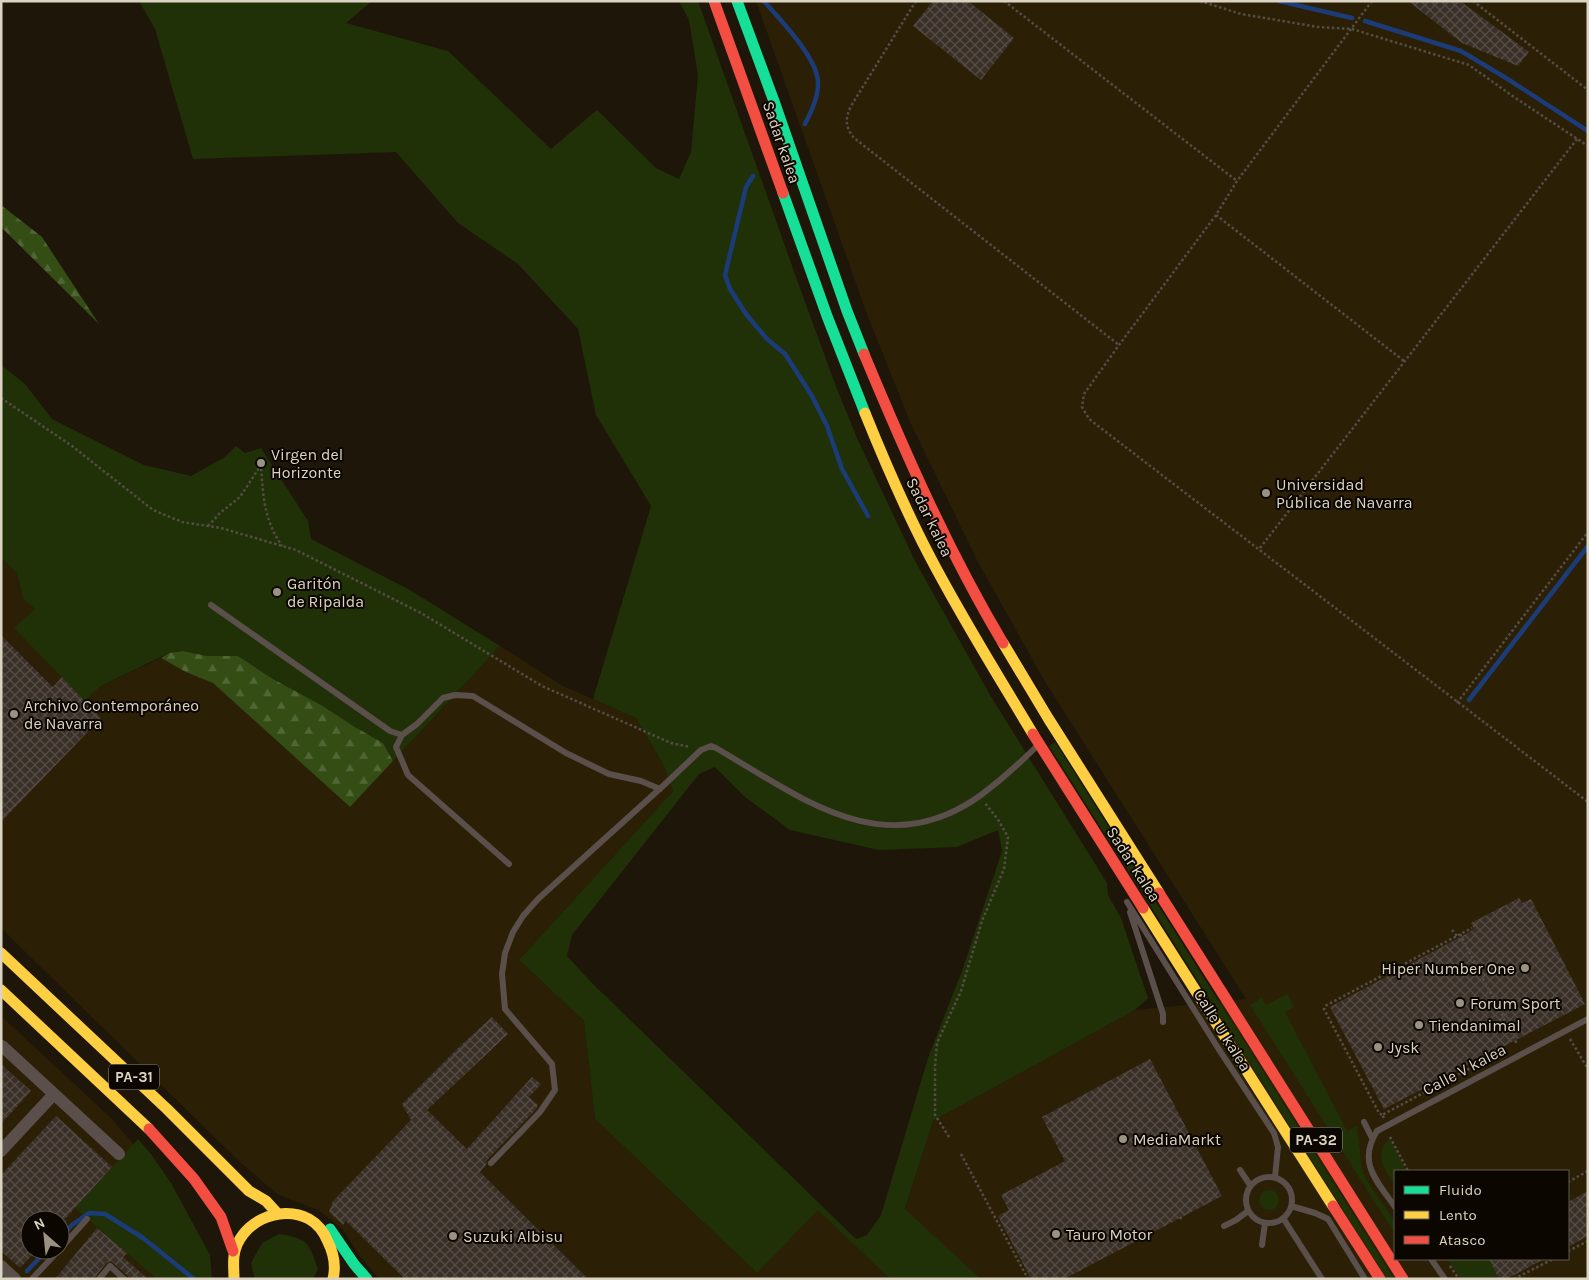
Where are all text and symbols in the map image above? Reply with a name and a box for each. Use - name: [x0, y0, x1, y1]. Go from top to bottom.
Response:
- street label: Sadar kalea: [759, 99, 804, 186]
- place label: Virgen del Horizonte: [271, 445, 343, 482]
- marker: Virgen del Horizonte: [255, 457, 267, 469]
- street label: Sadar kalea: [902, 475, 957, 560]
- place label: Universidad Pública de Navarra: [1276, 475, 1413, 512]
- marker: Universidad Pública de Navarra: [1260, 487, 1272, 499]
- place label: Garitón de Ripalda: [287, 574, 364, 611]
- marker: Garitón de Ripalda: [271, 586, 283, 598]
- place label: Archivo Contemporáneo de Navarra: [24, 696, 199, 733]
- marker: Archivo Contemporáneo de Navarra: [8, 708, 20, 720]
- street label: Sadar kalea: [1102, 823, 1165, 905]
- place label: Hiper Number One: [1381, 959, 1515, 978]
- marker: Hiper Number One: [1519, 962, 1531, 974]
- street label: Calle U kalea: [1190, 986, 1255, 1075]
- place label: Forum Sport: [1470, 994, 1561, 1013]
- marker: Forum Sport: [1454, 997, 1466, 1009]
- place label: Tiendanimal: [1429, 1016, 1521, 1035]
- marker: Tiendanimal: [1413, 1019, 1425, 1031]
- place label: Jysk: [1388, 1038, 1419, 1057]
- street label: Calle V kalea: [1419, 1040, 1509, 1099]
- marker: Jysk: [1372, 1041, 1384, 1053]
- road number: PA-31: [109, 1064, 159, 1090]
- road number: PA-32: [1290, 1128, 1342, 1152]
- place label: MediaMarkt: [1133, 1130, 1221, 1149]
- marker: MediaMarkt: [1117, 1133, 1129, 1145]
- legend: [1394, 1170, 1569, 1260]
- text: Fluido: [1439, 1181, 1482, 1199]
- text: Lento: [1439, 1206, 1477, 1224]
- north arrow: [20, 1210, 70, 1260]
- text: N: [31, 1214, 48, 1234]
- place label: Tauro Motor: [1066, 1225, 1152, 1244]
- place label: Suzuki Albisu: [463, 1227, 563, 1246]
- marker: Tauro Motor: [1050, 1228, 1062, 1240]
- marker: Suzuki Albisu: [447, 1230, 459, 1242]
- text: Atasco: [1439, 1231, 1485, 1249]

